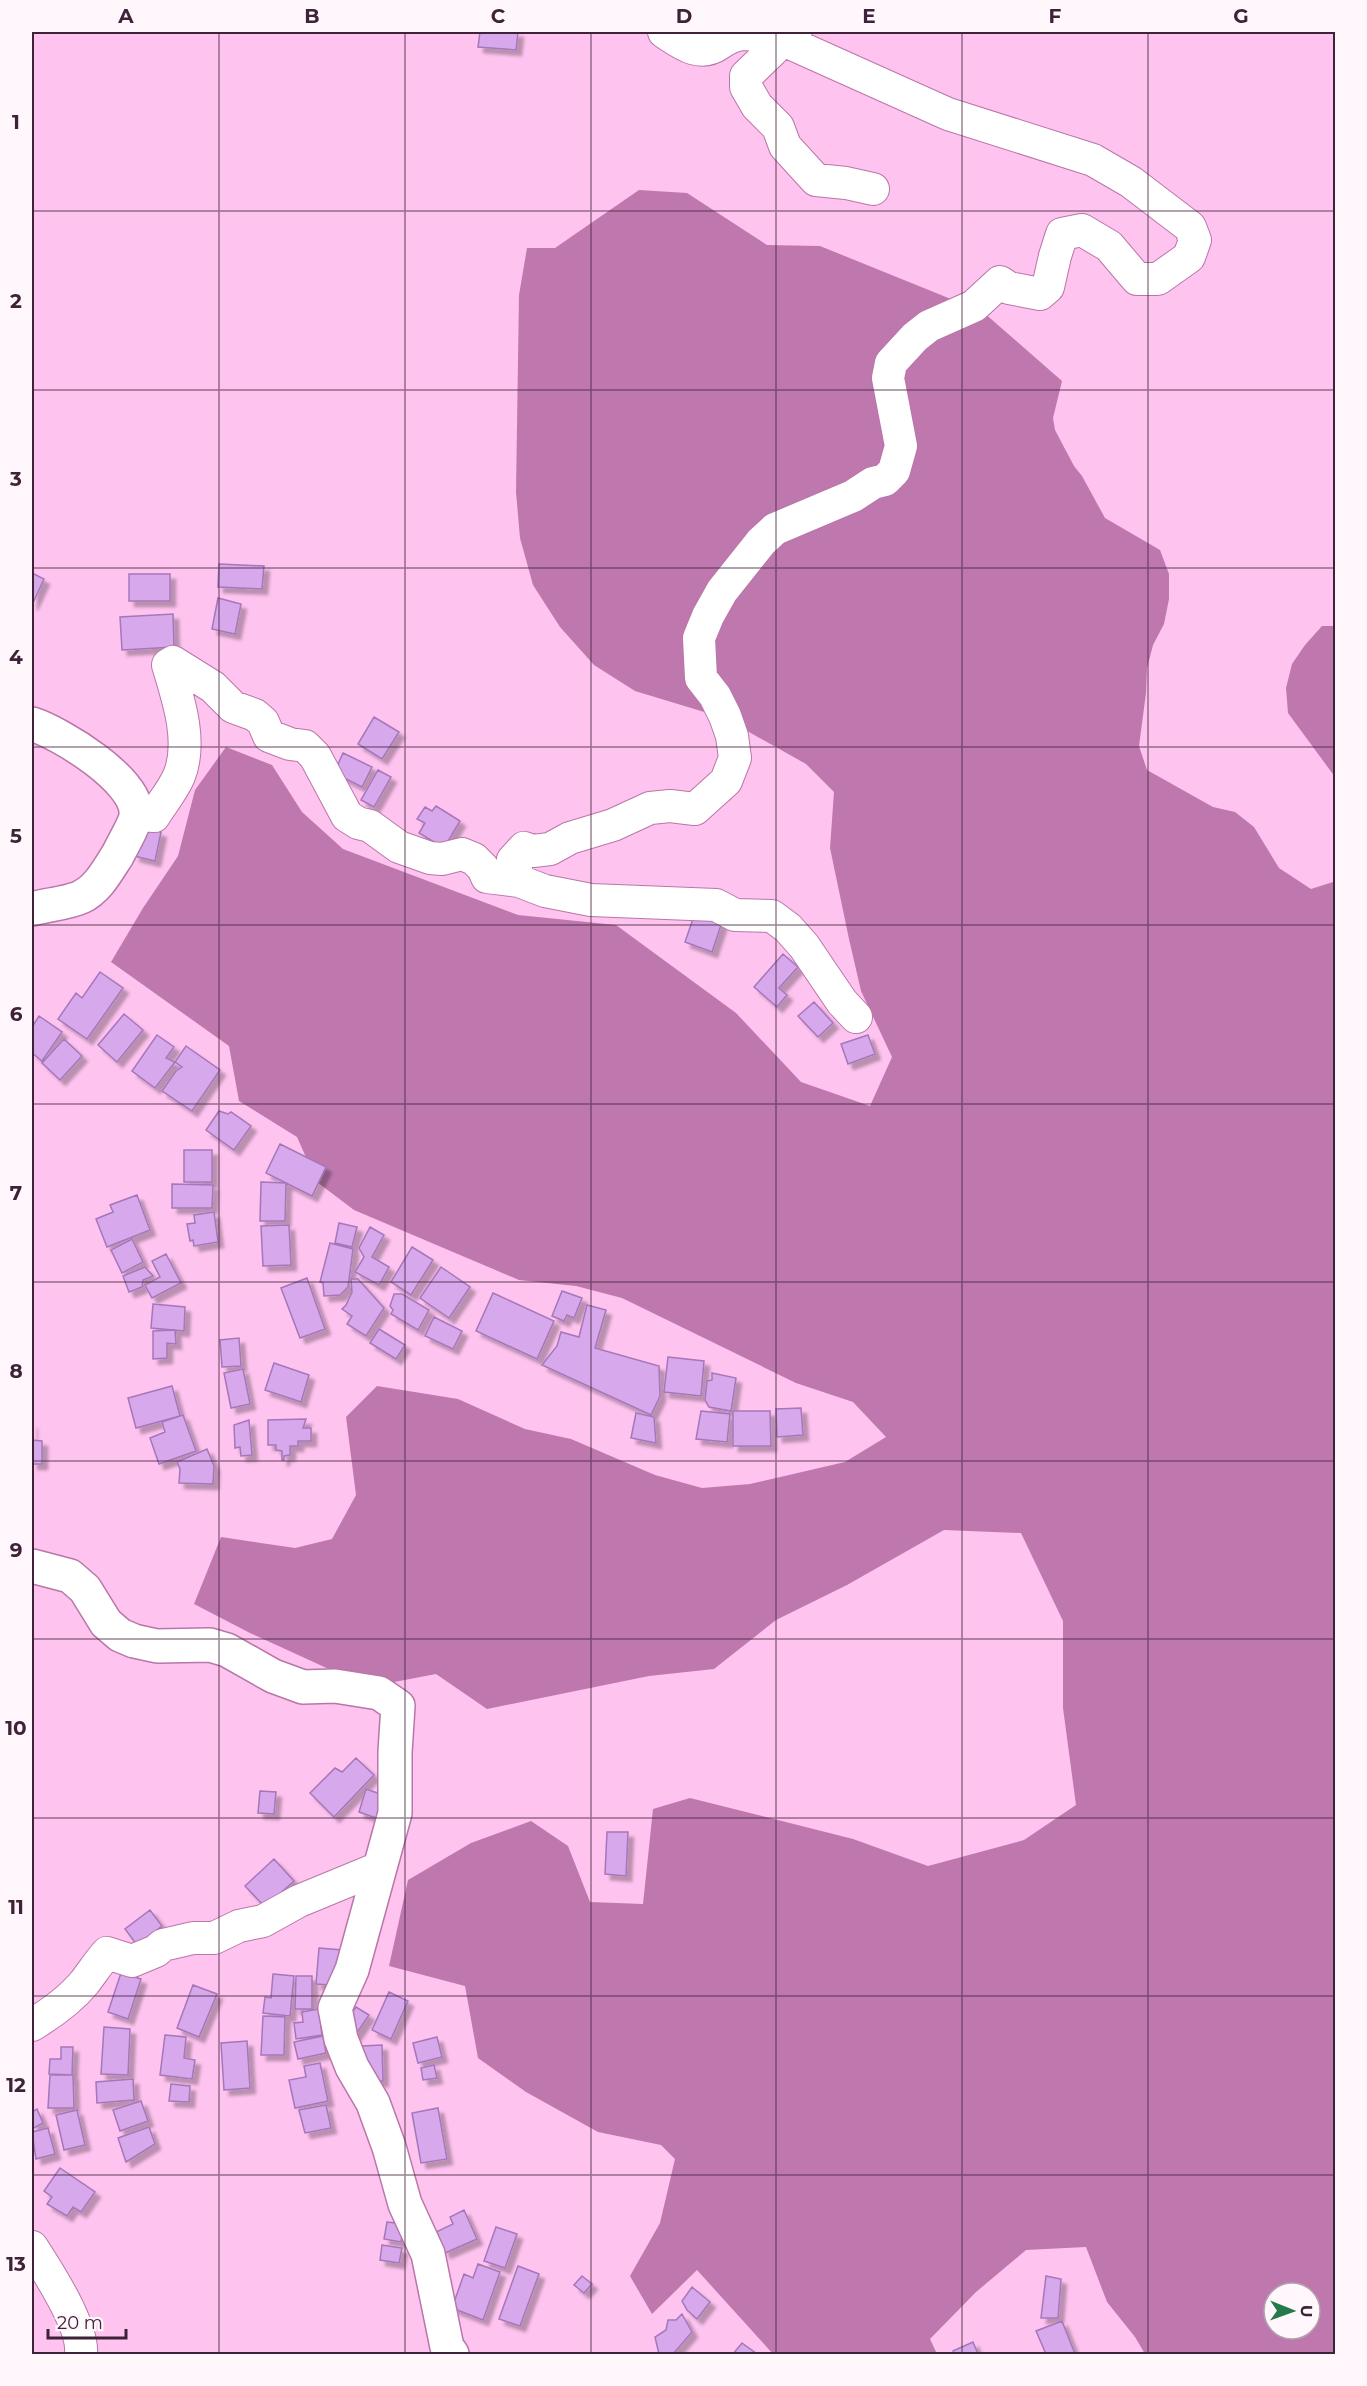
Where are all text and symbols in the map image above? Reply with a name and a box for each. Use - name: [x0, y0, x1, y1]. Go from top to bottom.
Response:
- text: A: [117, 4, 134, 28]
- text: B: [304, 4, 320, 28]
- text: C: [491, 4, 506, 28]
- text: D: [676, 4, 692, 28]
- text: E: [862, 4, 876, 28]
- text: F: [1049, 4, 1062, 28]
- text: G: [1233, 4, 1249, 28]
- text: 1: [12, 110, 20, 134]
- text: 2: [10, 289, 22, 313]
- text: 3: [9, 467, 22, 491]
- text: 4: [9, 645, 23, 669]
- text: 5: [10, 824, 22, 848]
- text: 6: [10, 1002, 23, 1026]
- text: 7: [10, 1181, 22, 1205]
- text: 8: [9, 1359, 23, 1383]
- text: 9: [10, 1538, 22, 1562]
- text: 10: [5, 1716, 27, 1740]
- text: 11: [8, 1895, 24, 1919]
- text: 12: [6, 2073, 26, 2097]
- text: 13: [6, 2252, 26, 2276]
- north arrow: [1262, 2281, 1322, 2341]
- scale bar: [48, 2302, 126, 2340]
- text: U: [1297, 2305, 1316, 2318]
- text: 20 m: [57, 2312, 103, 2334]

